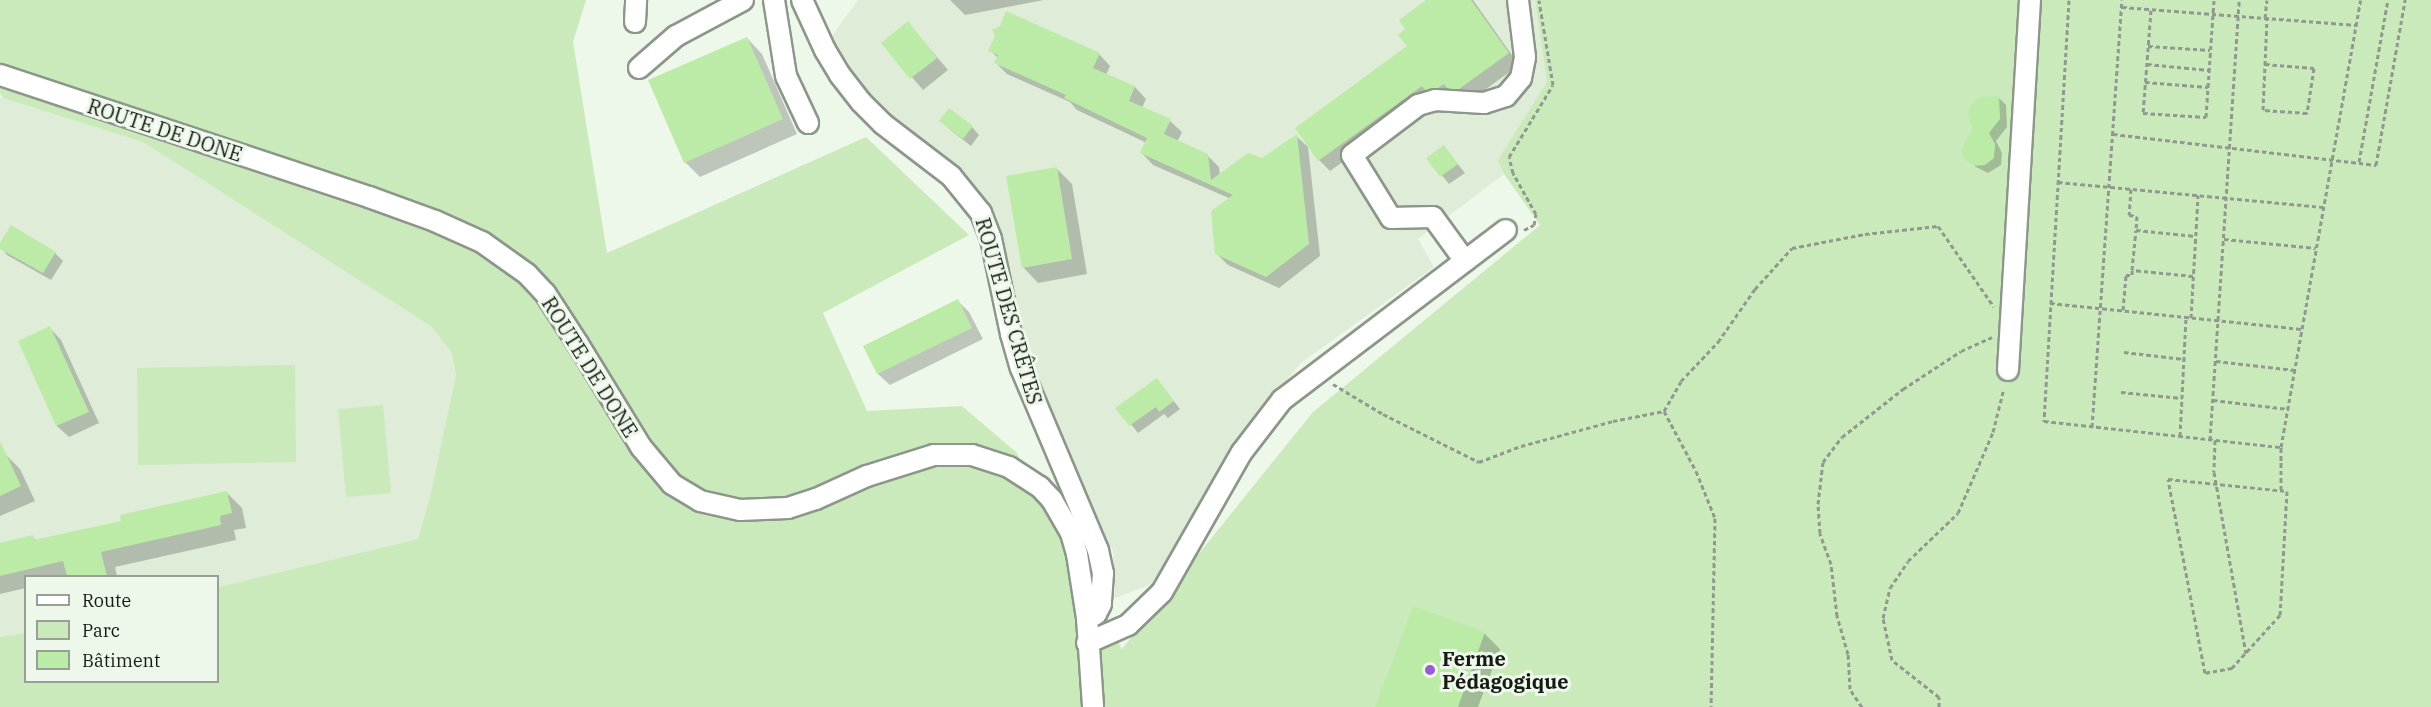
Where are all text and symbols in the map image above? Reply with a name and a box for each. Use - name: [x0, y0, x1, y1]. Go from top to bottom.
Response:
- street label: ROUTE DE DONE: [85, 94, 245, 166]
- street label: ROUTE DES CRÊTES: [971, 215, 1047, 407]
- street label: ROUTE DE DONE: [537, 292, 643, 442]
- legend: [24, 575, 219, 683]
- text: Route: [82, 589, 131, 612]
- text: Parc: [82, 619, 120, 642]
- place label: Ferme Pédagogique: [1442, 646, 1568, 693]
- text: Bâtiment: [82, 649, 160, 672]
- marker: Ferme Pédagogique: [1423, 663, 1437, 677]

